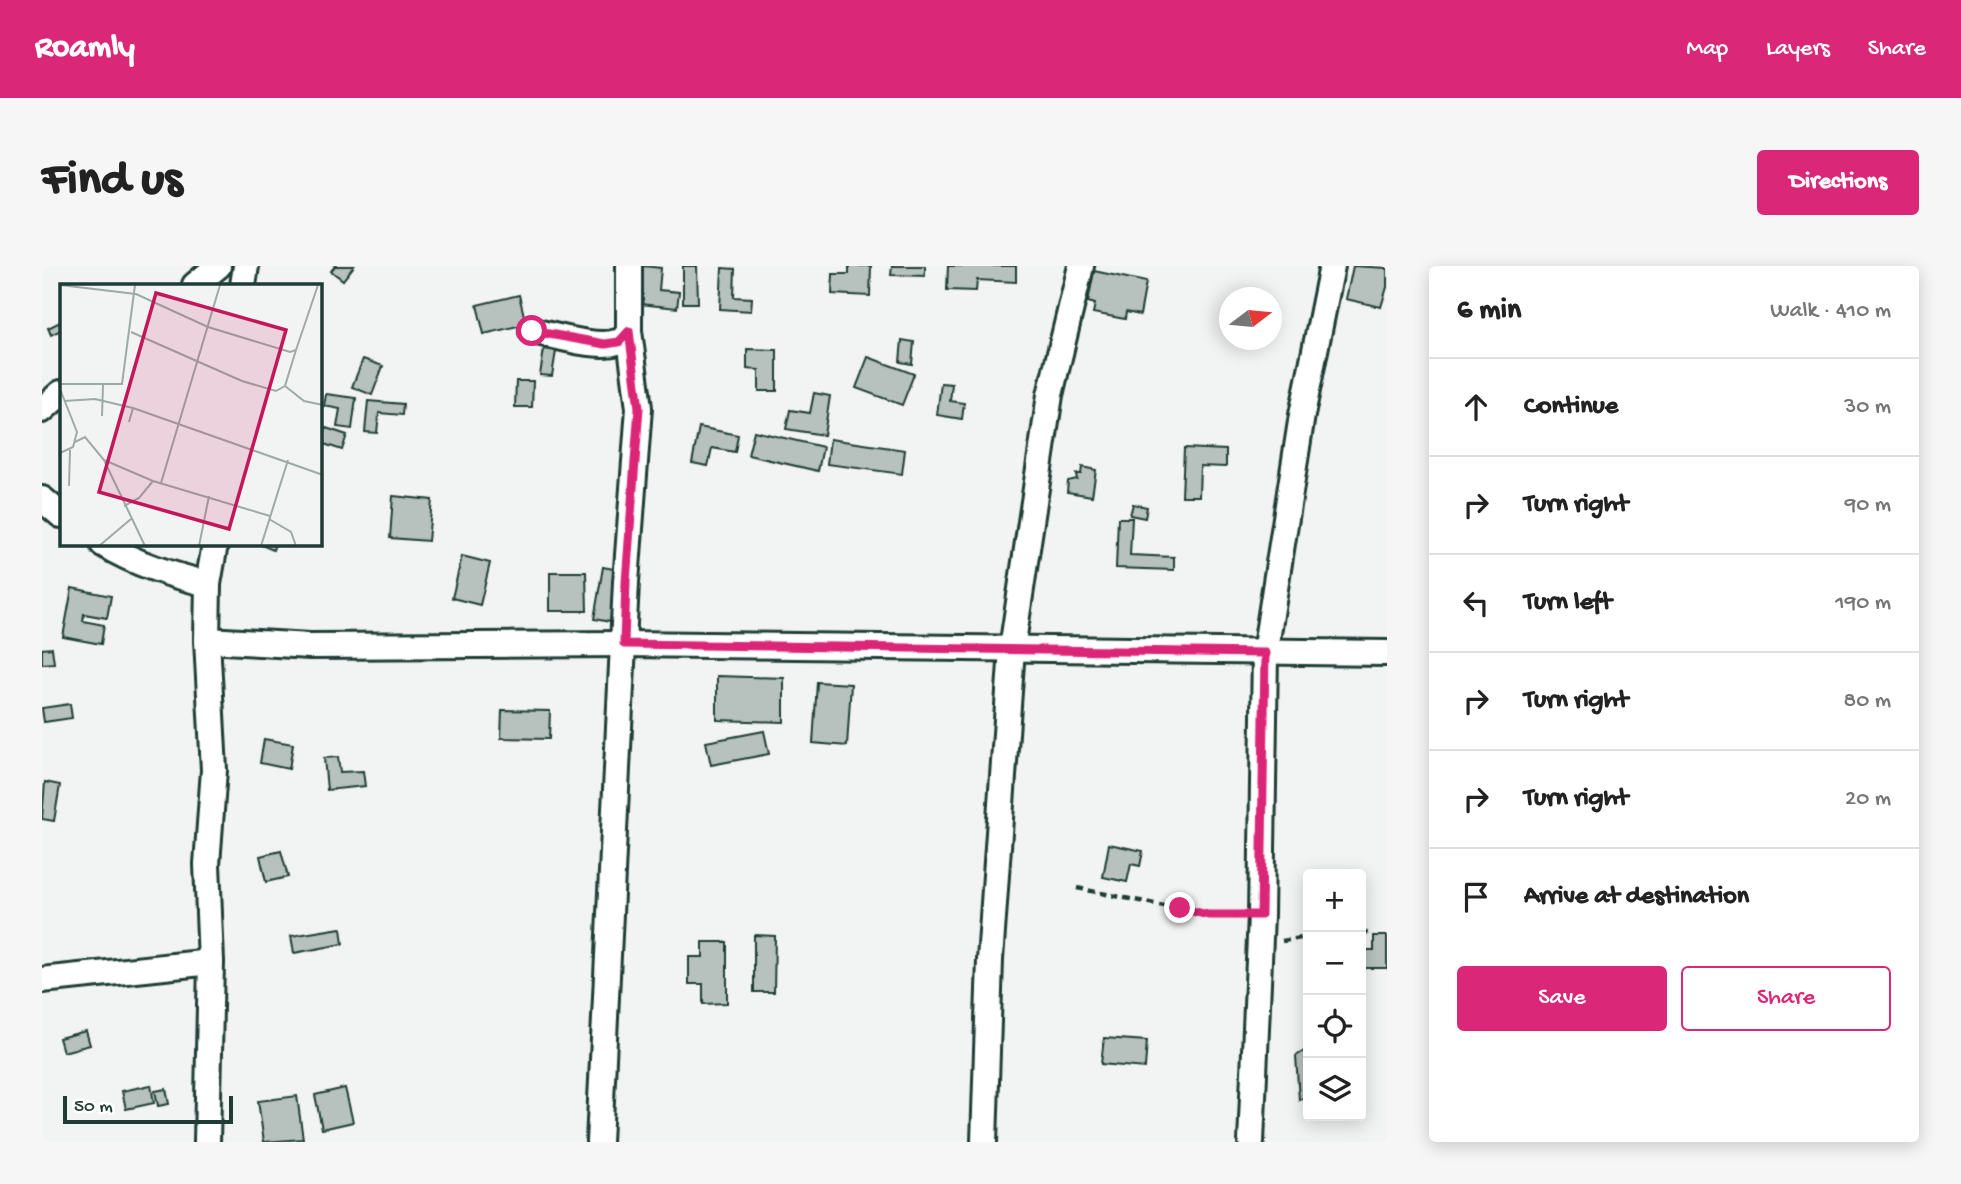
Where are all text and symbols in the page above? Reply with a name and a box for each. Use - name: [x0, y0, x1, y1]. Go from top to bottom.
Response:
- text: Roamly: [35, 30, 135, 68]
- text: Map: [1686, 35, 1728, 64]
- text: Layers: [1766, 35, 1830, 64]
- text: Share: [1868, 35, 1926, 64]
- button: Directions: [1757, 150, 1919, 215]
- text: Find us: [42, 153, 182, 211]
- inset map: [60, 284, 322, 546]
- north arrow: [1219, 287, 1282, 350]
- text: 6 min: [1457, 294, 1521, 329]
- text: Walk · 410 m: [1770, 298, 1891, 325]
- route start: [516, 315, 547, 346]
- icon: ahead: [1457, 388, 1495, 426]
- text: Continue: [1524, 392, 1618, 423]
- text: 30 m: [1844, 394, 1891, 421]
- icon: right: [1457, 486, 1495, 524]
- text: Turn right: [1524, 490, 1628, 521]
- text: 90 m: [1845, 492, 1891, 519]
- icon: left: [1457, 584, 1495, 622]
- text: Turn left: [1524, 588, 1612, 619]
- text: 190 m: [1835, 590, 1891, 617]
- icon: right: [1457, 682, 1495, 720]
- text: Turn right: [1524, 686, 1628, 717]
- text: 80 m: [1844, 688, 1891, 715]
- icon: right: [1457, 780, 1495, 818]
- text: Turn right: [1524, 784, 1628, 815]
- text: 20 m: [1845, 786, 1891, 813]
- map controls: [1303, 869, 1366, 1121]
- button: +: [1303, 869, 1366, 932]
- icon: arrive: [1457, 878, 1495, 916]
- text: Arrive at destination: [1524, 882, 1749, 913]
- route end: [1164, 892, 1195, 923]
- button: −: [1303, 932, 1366, 995]
- button: Save: [1457, 966, 1667, 1031]
- button: Share: [1681, 966, 1891, 1031]
- button: locate: [1303, 995, 1366, 1058]
- button: layers: [1303, 1058, 1366, 1121]
- scale bar: [63, 1093, 233, 1125]
- text: 50 m: [74, 1096, 113, 1119]

